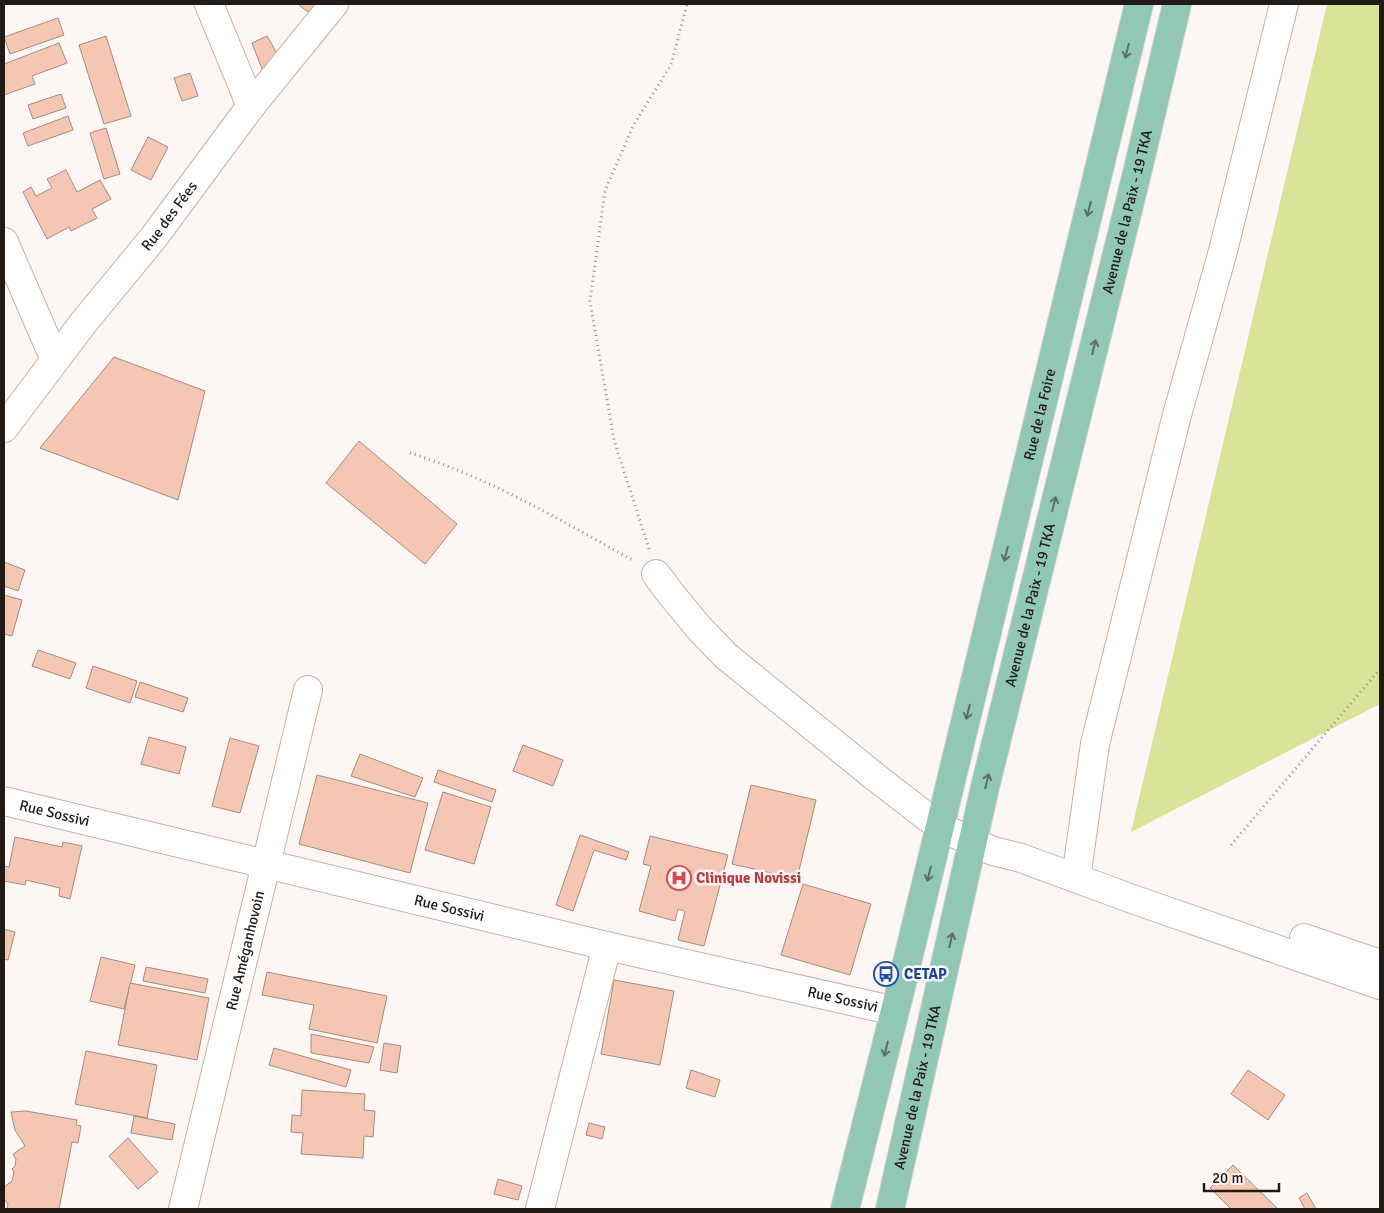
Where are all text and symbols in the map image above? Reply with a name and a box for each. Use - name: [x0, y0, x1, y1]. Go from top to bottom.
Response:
- one-way arrow: [1122, 43, 1131, 59]
- street label: Avenue de la Paix - 19 TKA: [1098, 128, 1156, 296]
- street label: Rue des Fées: [138, 177, 201, 254]
- one-way arrow: [1084, 201, 1093, 217]
- one-way arrow: [1090, 339, 1099, 355]
- street label: Rue de la Foire: [1020, 367, 1059, 462]
- one-way arrow: [1050, 497, 1060, 513]
- street label: Avenue de la Paix - 19 TKA: [1001, 521, 1059, 689]
- one-way arrow: [1001, 546, 1010, 562]
- one-way arrow: [963, 704, 972, 720]
- one-way arrow: [983, 774, 992, 790]
- street label: Rue Sossivi: [18, 796, 91, 830]
- hospital icon: Clinique Novissi: [666, 865, 692, 891]
- one-way arrow: [924, 866, 933, 882]
- place label: Clinique Novissi: [696, 869, 801, 887]
- street label: Rue Améganhovoin: [222, 889, 268, 1012]
- street label: Rue Sossivi: [412, 891, 486, 925]
- one-way arrow: [947, 932, 956, 948]
- bus stop icon: CETAP: [873, 961, 899, 987]
- place label: CETAP: [904, 965, 947, 983]
- street label: Rue Sossivi: [806, 983, 880, 1016]
- street label: Avenue de la Paix - 19 TKA: [890, 1003, 945, 1171]
- one-way arrow: [881, 1041, 890, 1057]
- scale bar: [1204, 1160, 1279, 1192]
- text: 20 m: [1212, 1169, 1243, 1187]

